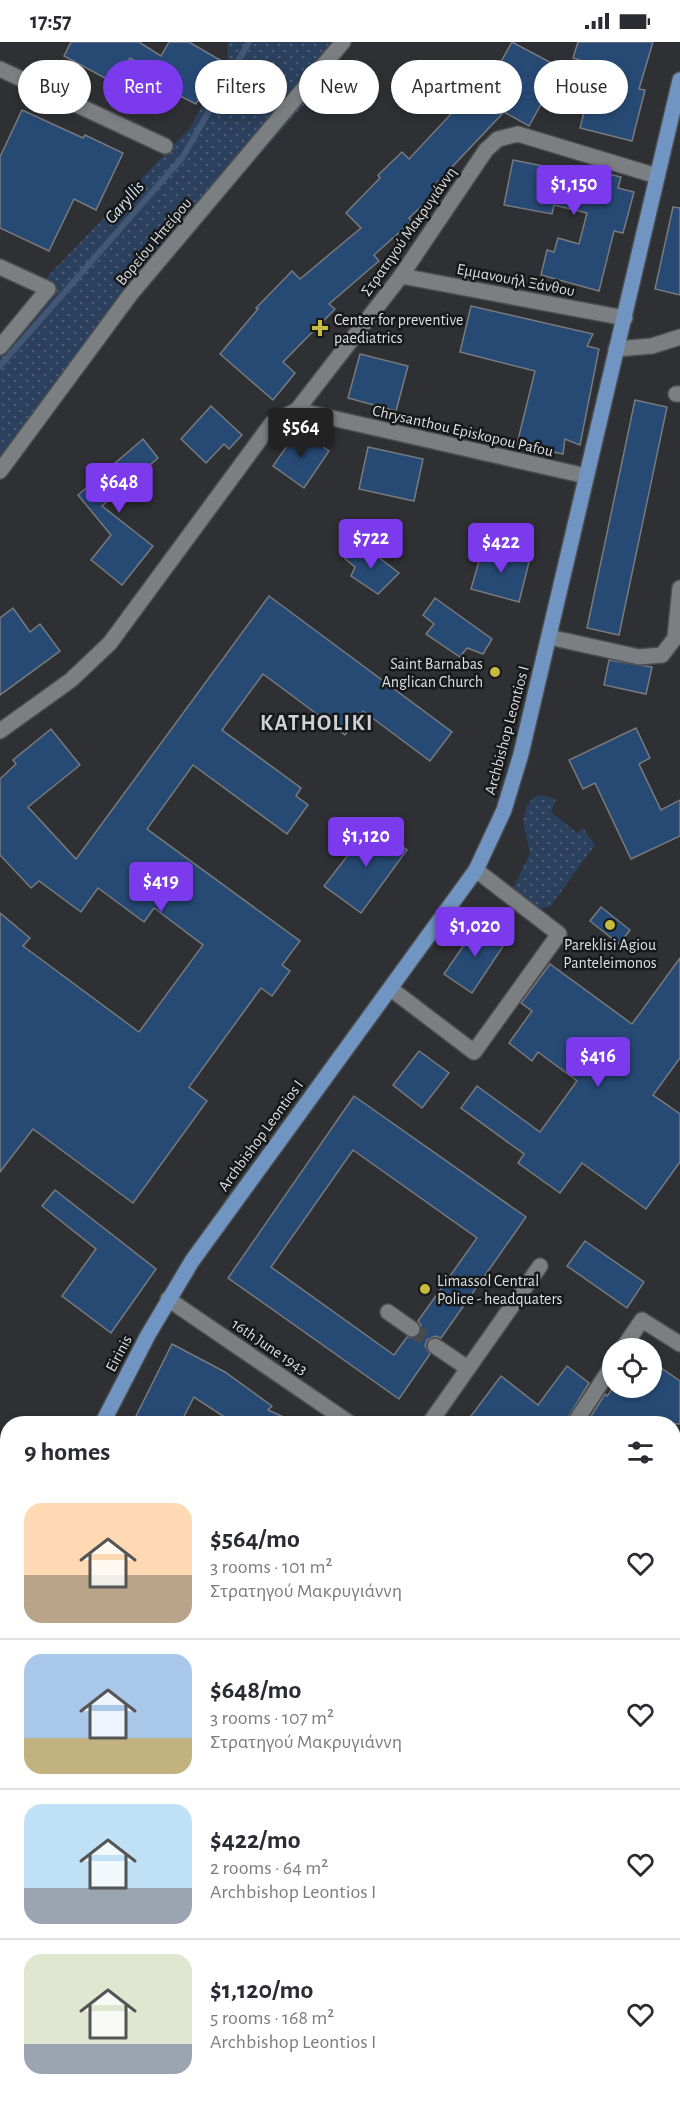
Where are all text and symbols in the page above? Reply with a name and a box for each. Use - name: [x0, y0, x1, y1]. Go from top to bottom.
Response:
- text: 17:57: [30, 10, 71, 32]
- chip: Buy: [18, 60, 91, 114]
- chip: Rent: [103, 60, 183, 114]
- chip: Filters: [195, 60, 287, 114]
- chip: New: [299, 60, 379, 114]
- chip: Apartment: [391, 60, 522, 114]
- chip: House: [534, 60, 628, 114]
- street label: Στρατηγού Μακρυγιάννη: [358, 164, 459, 299]
- pin: $1,150: [525, 165, 623, 216]
- text: $1,150: [550, 174, 598, 194]
- water label: Garyllis: [102, 178, 148, 227]
- street label: Βορείου Ηπείρου: [113, 195, 195, 288]
- street label: Εμμανουήλ Ξάνθου: [455, 261, 576, 299]
- place label: Center for preventive paediatrics: [334, 312, 463, 346]
- marker: Center for preventive paediatrics: [311, 319, 329, 337]
- street label: Chrysanthou Episkopou Pafou: [371, 402, 555, 461]
- pin: $564: [265, 408, 337, 459]
- text: $564: [282, 417, 320, 437]
- pin: $648: [83, 463, 155, 514]
- text: $648: [100, 472, 138, 492]
- pin: $722: [335, 519, 407, 570]
- pin: $422: [465, 523, 537, 574]
- text: $722: [353, 528, 389, 548]
- text: $422: [482, 532, 520, 552]
- place label: Saint Barnabas Anglican Church: [382, 656, 483, 690]
- street label: Archbishop Leontios I: [482, 664, 532, 797]
- marker: Saint Barnabas Anglican Church: [488, 665, 502, 679]
- district label: KATHOLIKI: [260, 712, 374, 734]
- pin: $1,120: [317, 817, 415, 868]
- text: $1,120: [342, 826, 390, 846]
- pin: $419: [125, 862, 197, 913]
- text: $419: [143, 871, 179, 891]
- pin: $1,020: [426, 907, 524, 958]
- text: $1,020: [449, 916, 501, 936]
- marker: Pareklisi Agiou Panteleimonos: [603, 918, 617, 932]
- place label: Pareklisi Agiou Panteleimonos: [563, 937, 657, 971]
- pin: $416: [562, 1037, 634, 1088]
- text: $416: [580, 1046, 616, 1066]
- street label: Archbishop Leontios I: [215, 1077, 306, 1194]
- place label: Limassol Central Police - headquaters: [437, 1273, 563, 1307]
- marker: Limassol Central Police - headquaters: [418, 1282, 432, 1296]
- street label: 16th June 1943: [229, 1316, 310, 1378]
- street label: Eirinis: [103, 1333, 135, 1374]
- map controls: [602, 1338, 662, 1398]
- button: locate: [602, 1338, 662, 1398]
- icon: filters: [624, 1436, 657, 1469]
- text: 9 homes: [24, 1439, 110, 1465]
- text: $564/mo: [210, 1526, 300, 1552]
- icon: home: [72, 1527, 144, 1599]
- icon: heart: [624, 1547, 657, 1580]
- text: 3 rooms · 101 m²: [210, 1557, 333, 1577]
- text: Στρατηγού Μακρυγιάννη: [210, 1581, 402, 1601]
- text: $648/mo: [210, 1677, 301, 1703]
- icon: home: [72, 1678, 144, 1750]
- icon: heart: [624, 1698, 657, 1731]
- text: 3 rooms · 107 m²: [210, 1708, 334, 1728]
- text: Στρατηγού Μακρυγιάννη: [210, 1732, 402, 1752]
- text: $422/mo: [210, 1827, 300, 1853]
- icon: home: [72, 1828, 144, 1900]
- icon: heart: [624, 1848, 657, 1881]
- text: 2 rooms · 64 m²: [210, 1858, 328, 1878]
- text: Archbishop Leontios I: [210, 1882, 376, 1902]
- text: $1,120/mo: [210, 1977, 313, 2003]
- icon: home: [72, 1978, 144, 2050]
- icon: heart: [624, 1998, 657, 2031]
- text: 5 rooms · 168 m²: [210, 2008, 334, 2028]
- text: Archbishop Leontios I: [210, 2032, 376, 2052]

